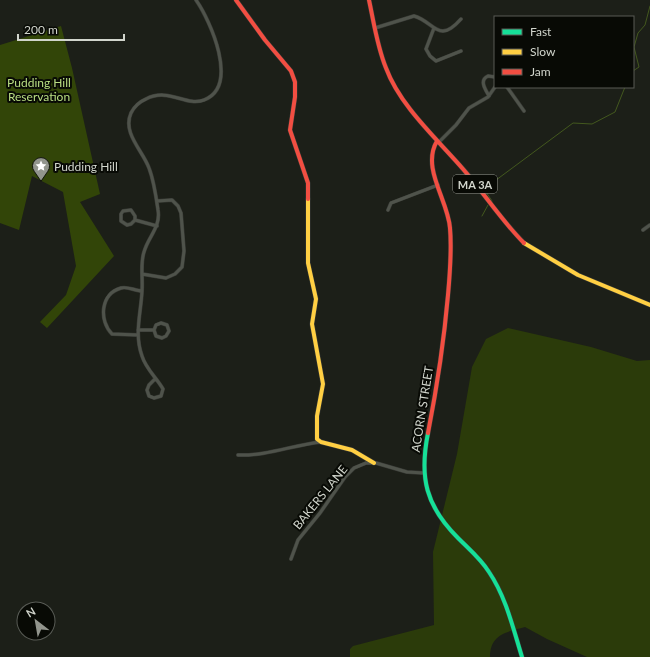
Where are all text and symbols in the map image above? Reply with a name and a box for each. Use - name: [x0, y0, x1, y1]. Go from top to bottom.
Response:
- scale bar: [18, 16, 124, 42]
- legend: [494, 16, 634, 88]
- text: 200 m: [24, 22, 58, 37]
- text: Fast: [530, 24, 552, 39]
- text: Slow: [530, 44, 556, 59]
- text: Jam: [530, 64, 551, 79]
- park label: Pudding Hill Reservation: [7, 75, 71, 104]
- place icon: Pudding Hill: [31, 156, 51, 181]
- place label: Pudding Hill: [54, 159, 118, 174]
- road number: MA 3A: [453, 175, 497, 193]
- street label: ACORN STREET: [408, 365, 436, 453]
- street label: BAKERS LANE: [290, 462, 350, 532]
- north arrow: [16, 601, 56, 641]
- text: N: [24, 604, 38, 620]

